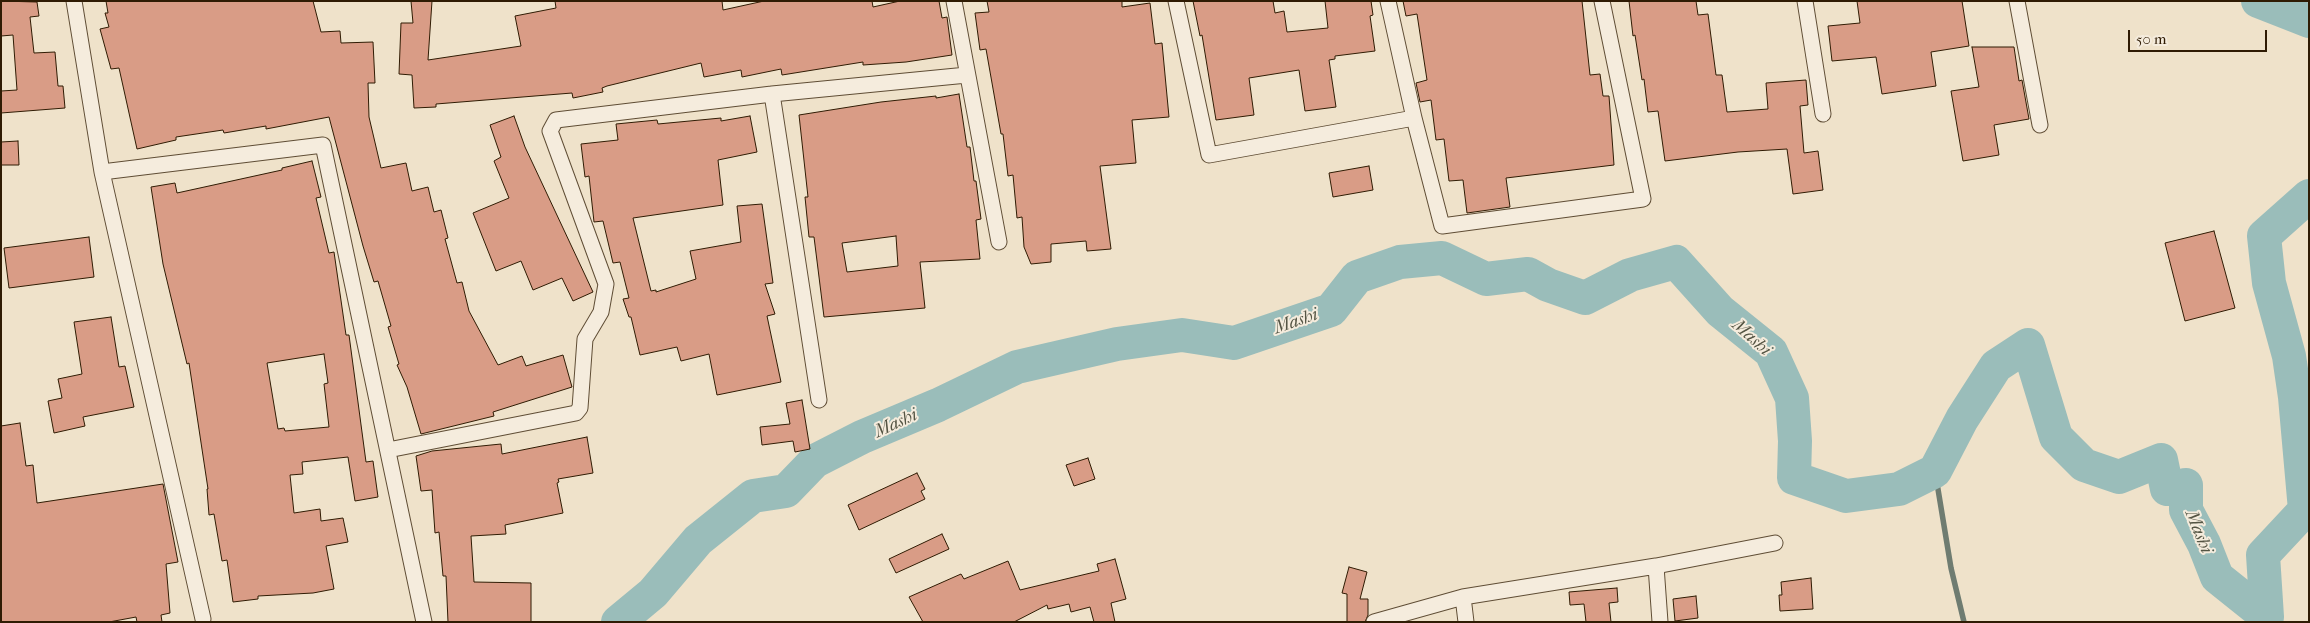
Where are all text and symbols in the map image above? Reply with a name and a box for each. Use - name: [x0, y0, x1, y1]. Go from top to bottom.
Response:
- scale bar: [2130, 20, 2269, 52]
- text: 50 m: [2136, 30, 2166, 48]
- water label: Mashi: [1271, 304, 1321, 340]
- water label: Mashi: [1727, 315, 1775, 361]
- water label: Mashi: [871, 405, 921, 443]
- water label: Mashi: [2180, 507, 2216, 557]

